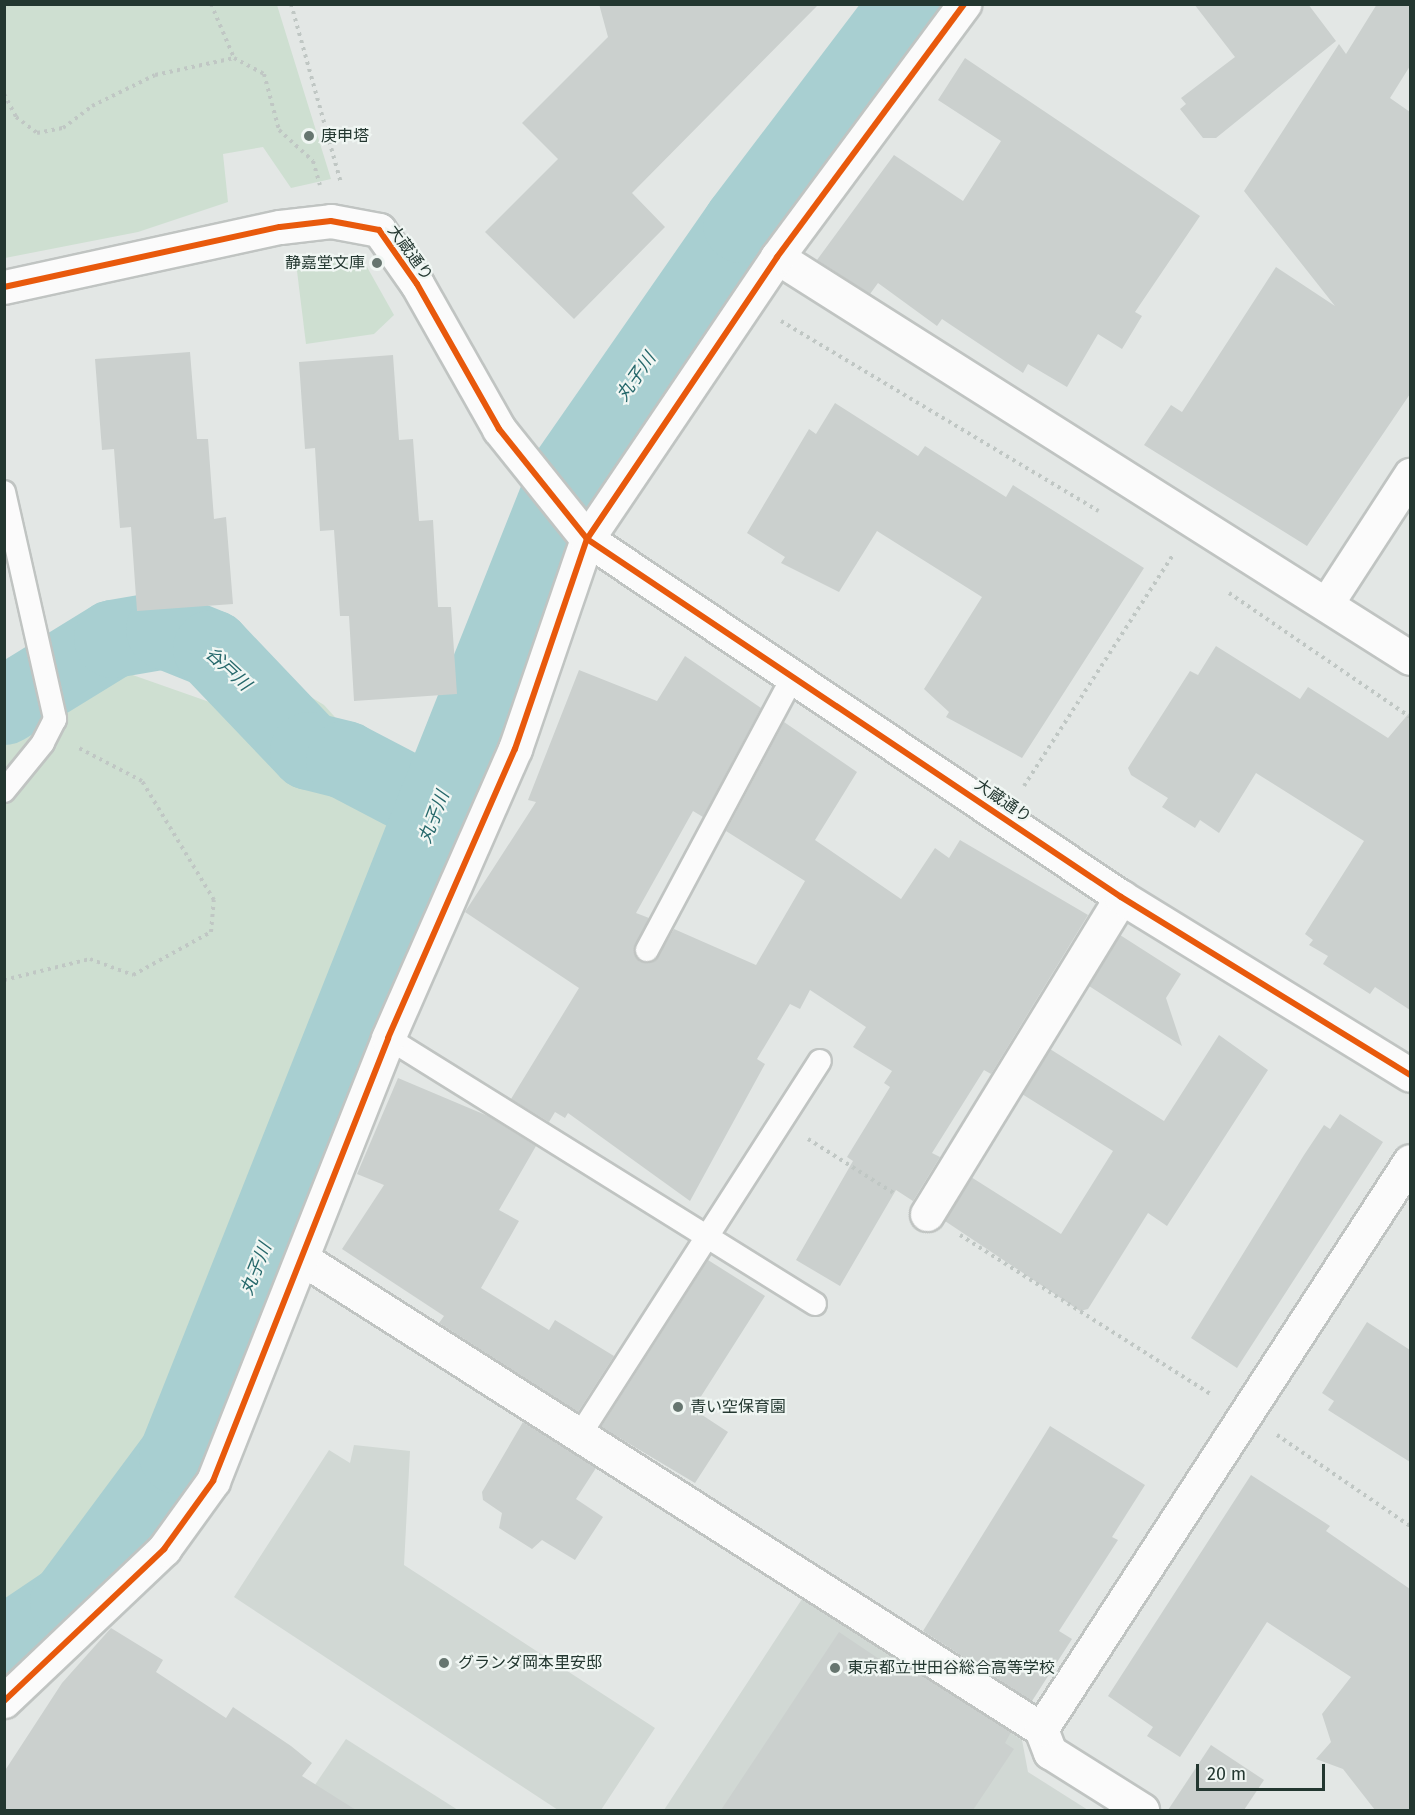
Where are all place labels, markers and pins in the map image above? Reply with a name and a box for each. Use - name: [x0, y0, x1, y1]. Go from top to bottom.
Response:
- place label: 庚申塔: [321, 126, 369, 146]
- marker: 庚申塔: [302, 129, 316, 143]
- place label: 静嘉堂文庫: [285, 253, 365, 273]
- marker: 静嘉堂文庫: [370, 256, 384, 270]
- place label: 青い空保育園: [690, 1397, 786, 1417]
- marker: 青い空保育園: [671, 1400, 685, 1414]
- place label: グランダ岡本里安邸: [458, 1653, 602, 1673]
- marker: グランダ岡本里安邸: [435, 1654, 453, 1672]
- place label: 東京都立世田谷総合高等学校: [847, 1658, 1055, 1678]
- marker: 東京都立世田谷総合高等学校: [828, 1661, 842, 1675]

